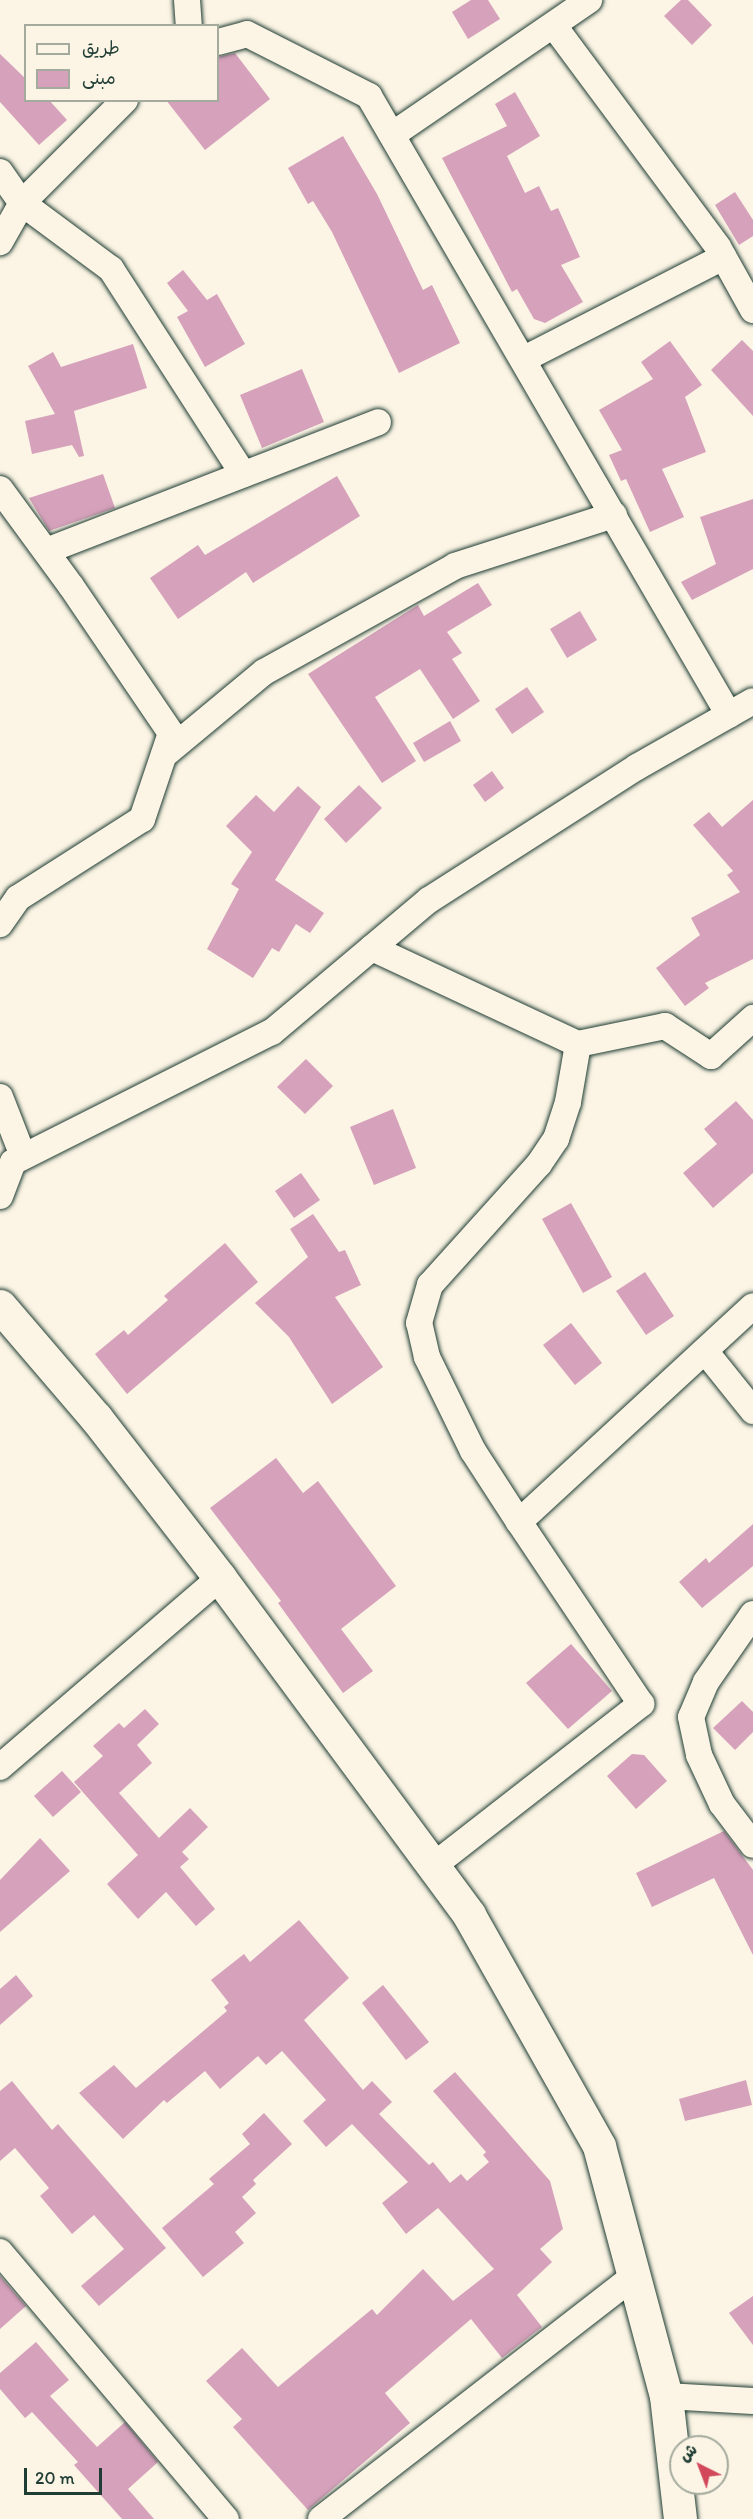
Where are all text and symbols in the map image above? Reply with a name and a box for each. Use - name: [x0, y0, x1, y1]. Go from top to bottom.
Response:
- legend: [24, 24, 219, 102]
- text: طريق: [82, 37, 120, 59]
- text: مبنى: [82, 67, 116, 89]
- north arrow: [669, 2435, 729, 2495]
- text: ش: [675, 2440, 701, 2466]
- scale bar: [27, 2456, 105, 2494]
- text: 20 m: [35, 2467, 75, 2489]

